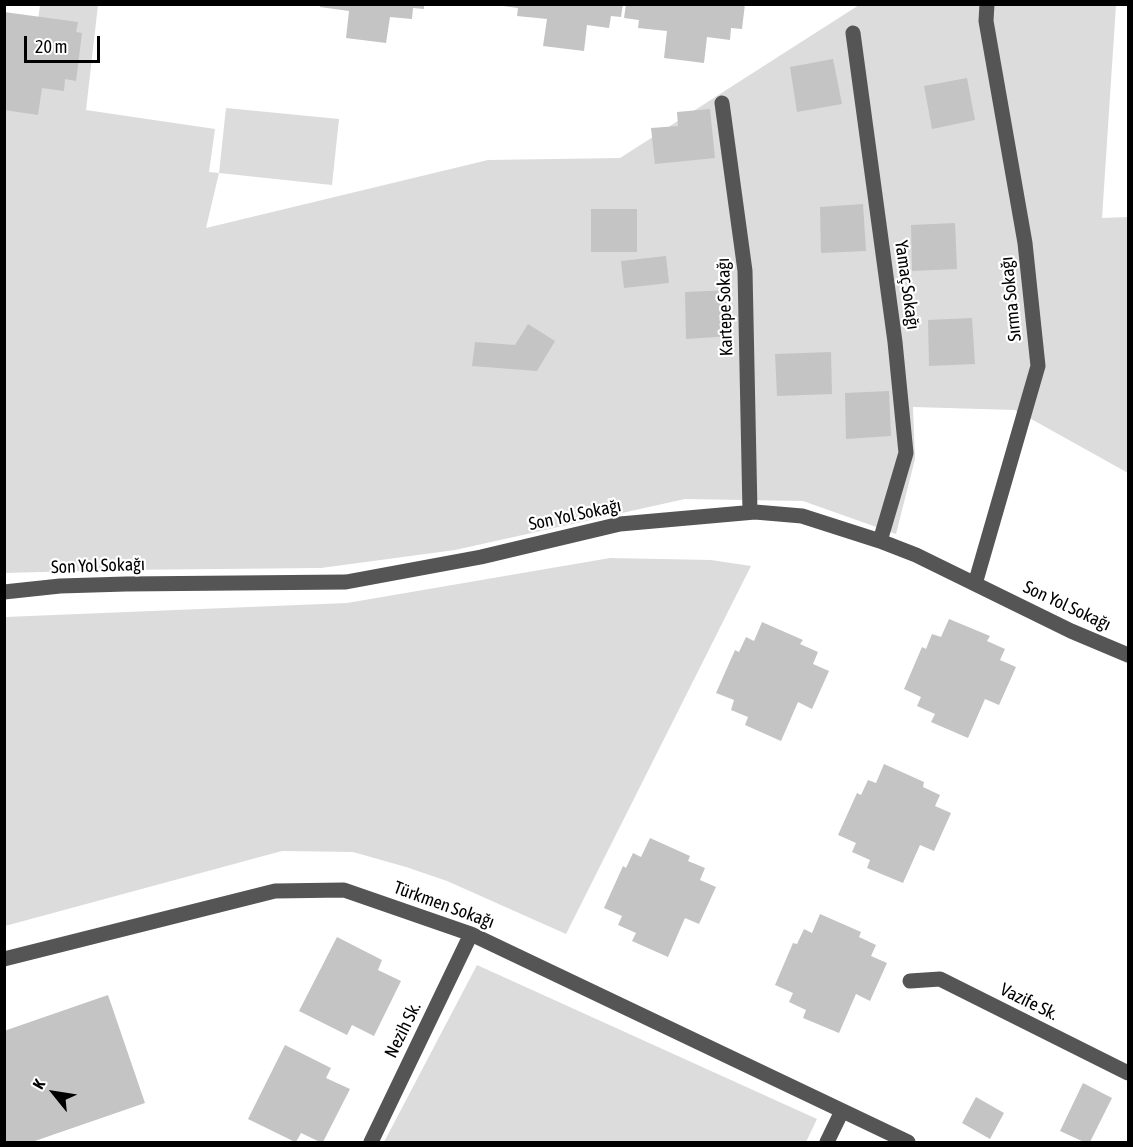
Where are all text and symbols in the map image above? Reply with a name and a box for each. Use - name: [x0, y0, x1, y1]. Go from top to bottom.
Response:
- scale bar: [27, 24, 104, 62]
- text: 20 m: [35, 36, 67, 57]
- street label: Yamaç Sokağı: [890, 239, 924, 331]
- street label: Sırma Sokağı: [996, 256, 1026, 342]
- street label: Kartepe Sokağı: [712, 257, 738, 357]
- street label: Son Yol Sokağı: [527, 495, 623, 535]
- street label: Son Yol Sokağı: [51, 554, 145, 578]
- street label: Son Yol Sokağı: [1020, 576, 1114, 636]
- street label: Türkmen Sokağı: [391, 877, 497, 933]
- street label: Vazife Sk.: [997, 979, 1061, 1025]
- street label: Nezih Sk.: [380, 999, 426, 1061]
- north arrow: [24, 1063, 84, 1123]
- text: K: [29, 1076, 48, 1092]

